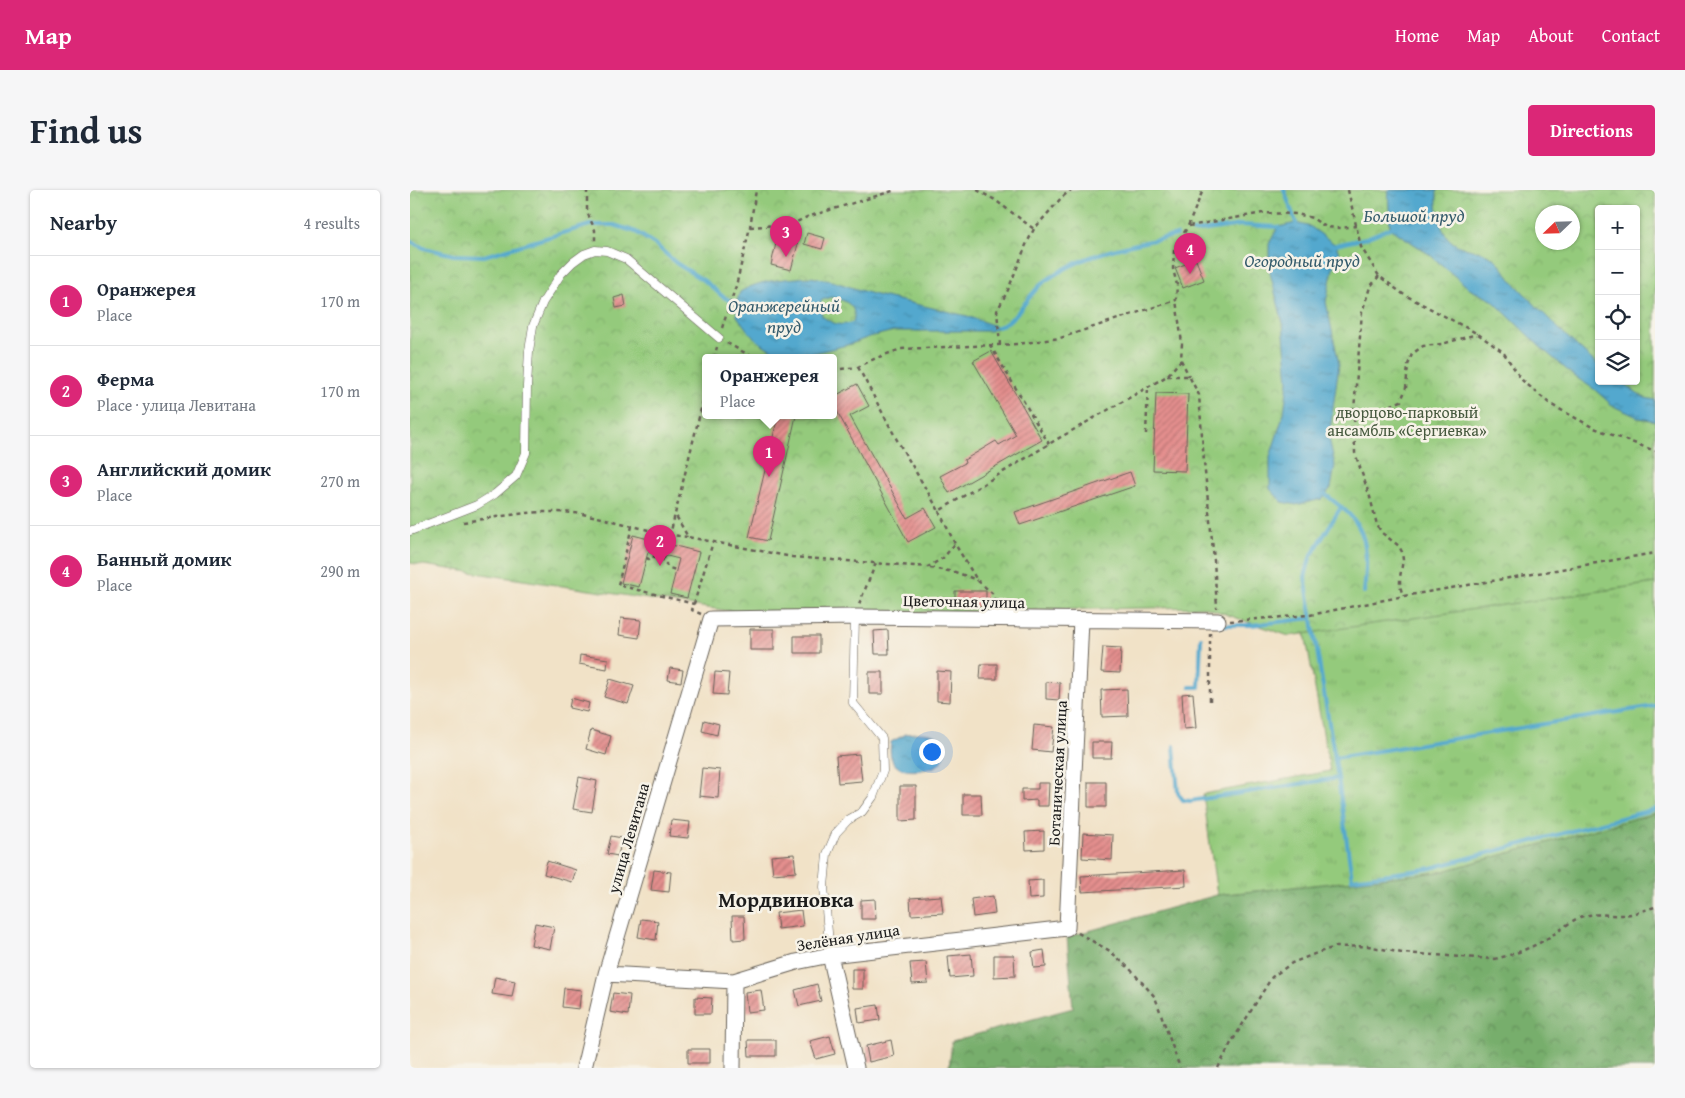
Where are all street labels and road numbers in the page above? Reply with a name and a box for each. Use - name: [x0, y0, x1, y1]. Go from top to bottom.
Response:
- street label: Цветочная улица: [903, 588, 1025, 614]
- street label: Ботаническая улица: [1041, 699, 1073, 846]
- street label: улица Левитана: [600, 780, 655, 897]
- street label: Зелёная улица: [795, 917, 902, 957]

